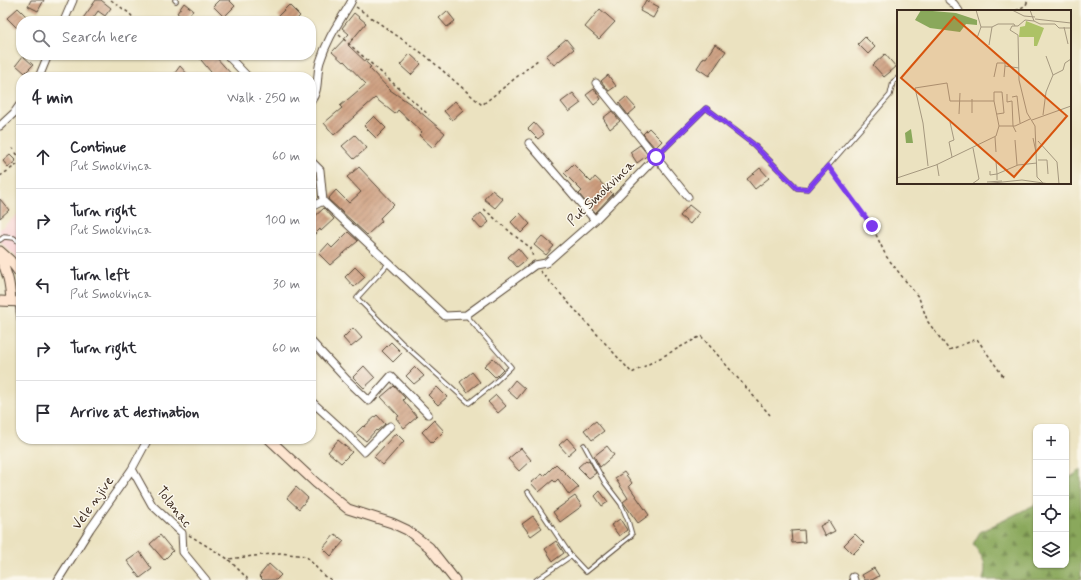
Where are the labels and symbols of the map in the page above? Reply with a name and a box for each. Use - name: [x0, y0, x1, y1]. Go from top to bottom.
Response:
- inset map: [897, 10, 1071, 184]
- route start: [647, 148, 665, 166]
- street label: Put Smokvinca: [563, 156, 639, 230]
- route end: [863, 217, 881, 235]
- street label: Vele njive: [68, 472, 118, 533]
- street label: Tolanac: [152, 483, 196, 532]

